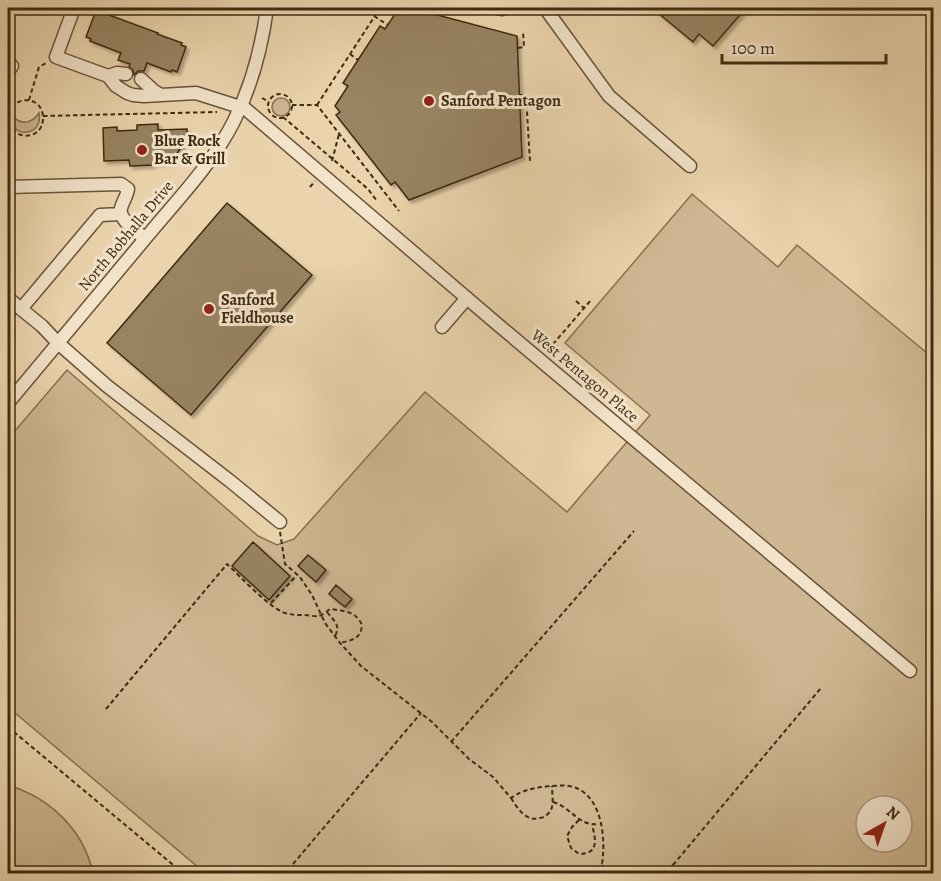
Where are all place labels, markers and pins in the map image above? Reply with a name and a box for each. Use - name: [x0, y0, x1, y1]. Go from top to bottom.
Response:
- place label: Sanford Pentagon: [441, 90, 561, 112]
- marker: Sanford Pentagon: [422, 94, 436, 108]
- place label: Blue Rock Bar & Grill: [154, 130, 226, 170]
- marker: Blue Rock Bar & Grill: [135, 143, 149, 157]
- place label: Sanford Fieldhouse: [221, 289, 294, 329]
- marker: Sanford Fieldhouse: [202, 302, 216, 316]

